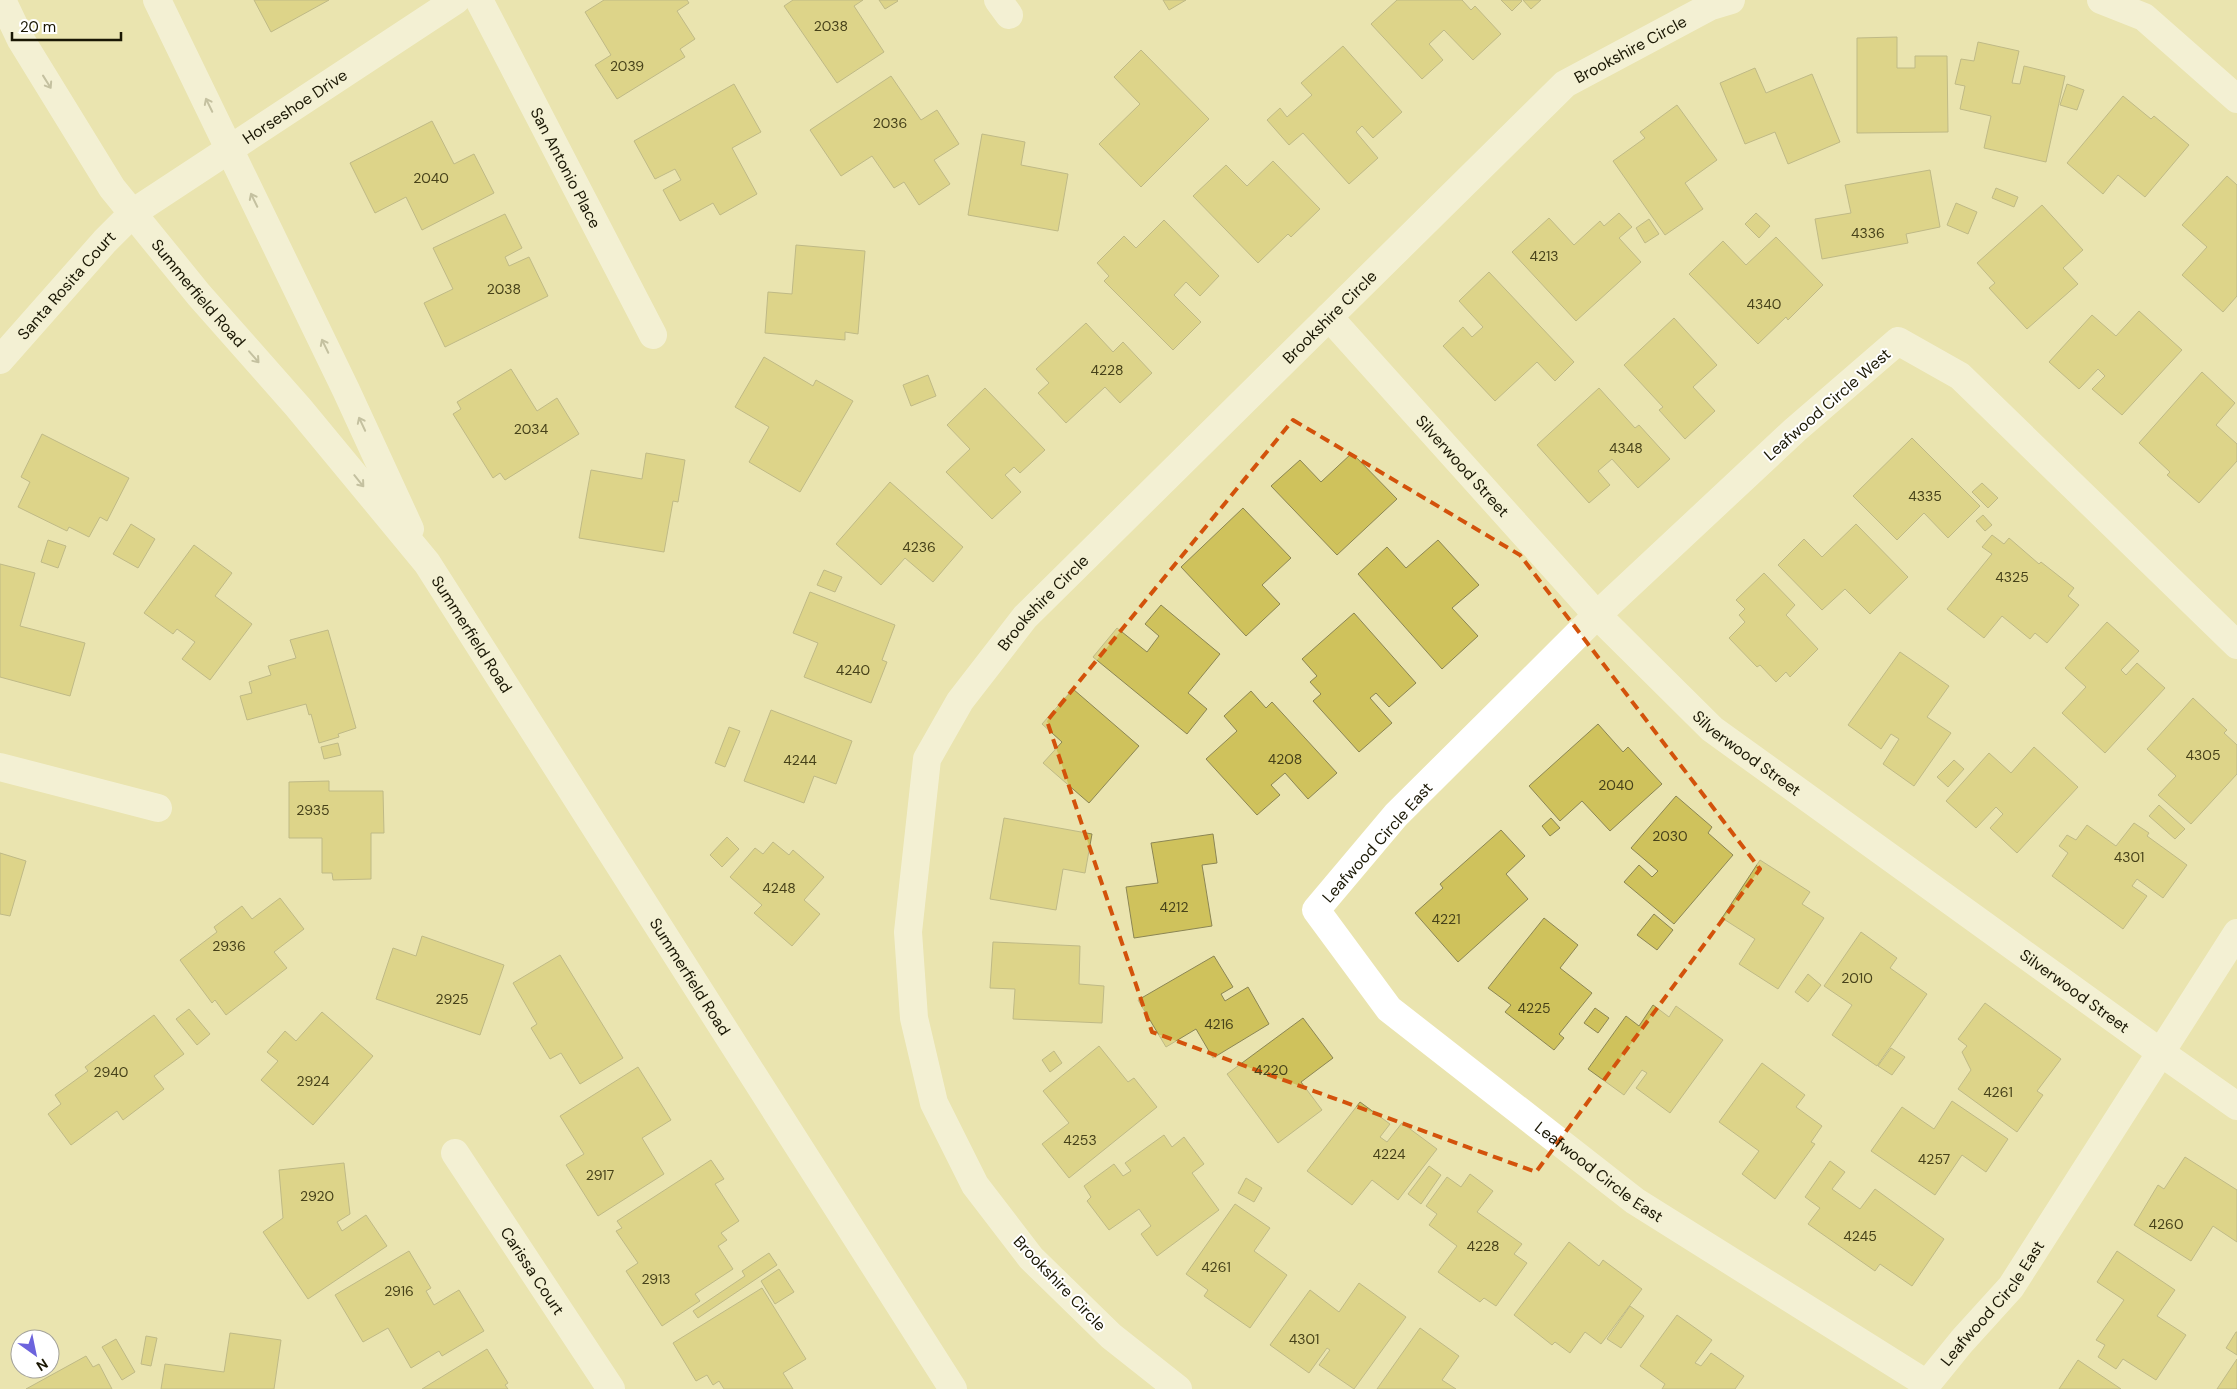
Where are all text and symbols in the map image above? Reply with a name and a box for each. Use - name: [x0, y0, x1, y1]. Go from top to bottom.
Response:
- scale bar: [12, 10, 121, 42]
- street label: Brookshire Circle: [1570, 11, 1690, 88]
- text: 20 m: [20, 17, 56, 37]
- house number: 2038: [814, 17, 848, 35]
- house number: 2039: [610, 57, 644, 75]
- street label: Horseshoe Drive: [238, 65, 351, 149]
- one-way arrow: [42, 74, 52, 88]
- one-way arrow: [203, 98, 213, 113]
- street label: San Antonio Place: [526, 104, 606, 232]
- house number: 2036: [873, 114, 907, 132]
- house number: 2040: [413, 169, 449, 187]
- one-way arrow: [249, 193, 258, 208]
- house number: 4336: [1851, 224, 1885, 242]
- street label: Santa Rosita Court: [13, 226, 120, 344]
- street label: Summerfield Road: [147, 235, 250, 352]
- house number: 4213: [1529, 247, 1559, 265]
- street label: Brookshire Circle: [1278, 266, 1381, 368]
- house number: 2038: [487, 280, 521, 298]
- house number: 4340: [1747, 295, 1781, 313]
- one-way arrow: [319, 339, 329, 354]
- street label: Leafwood Circle West: [1760, 344, 1895, 465]
- one-way arrow: [248, 351, 260, 364]
- house number: 4228: [1091, 361, 1123, 379]
- street label: Silverwood Street: [1411, 411, 1514, 522]
- one-way arrow: [356, 417, 366, 432]
- house number: 2034: [514, 420, 549, 438]
- house number: 4348: [1609, 439, 1643, 457]
- one-way arrow: [354, 475, 365, 488]
- house number: 4335: [1908, 487, 1942, 505]
- house number: 4236: [902, 538, 936, 556]
- street label: Brookshire Circle: [993, 550, 1093, 655]
- house number: 4325: [1995, 568, 2029, 586]
- street label: Summerfield Road: [427, 572, 517, 697]
- house number: 4240: [836, 661, 870, 679]
- street label: Silverwood Street: [1688, 706, 1805, 801]
- house number: 4305: [2186, 746, 2220, 764]
- house number: 4208: [1268, 750, 1302, 768]
- house number: 4244: [783, 751, 817, 769]
- house number: 2040: [1598, 776, 1634, 794]
- street label: Leafwood Circle East: [1318, 778, 1437, 907]
- house number: 2935: [296, 801, 330, 819]
- house number: 2030: [1652, 827, 1688, 845]
- house number: 4301: [2114, 848, 2144, 866]
- house number: 4248: [762, 879, 796, 897]
- house number: 4212: [1160, 898, 1189, 916]
- house number: 4221: [1432, 910, 1461, 928]
- street label: Summerfield Road: [645, 914, 735, 1039]
- house number: 2936: [212, 937, 246, 955]
- street label: Silverwood Street: [2016, 944, 2134, 1038]
- house number: 2010: [1841, 969, 1873, 987]
- house number: 2925: [435, 990, 469, 1008]
- house number: 4225: [1517, 999, 1551, 1017]
- house number: 4216: [1204, 1015, 1234, 1033]
- house number: 4220: [1254, 1061, 1288, 1079]
- house number: 2940: [94, 1063, 128, 1081]
- house number: 2924: [297, 1072, 330, 1090]
- house number: 4261: [1983, 1083, 2013, 1101]
- street label: Leafwood Circle East: [1531, 1117, 1667, 1227]
- house number: 4253: [1063, 1131, 1097, 1149]
- house number: 4224: [1373, 1145, 1406, 1163]
- house number: 4257: [1918, 1150, 1950, 1168]
- house number: 2917: [586, 1166, 614, 1184]
- house number: 2920: [300, 1187, 334, 1205]
- house number: 4260: [2149, 1215, 2183, 1233]
- street label: Carissa Court: [496, 1223, 569, 1319]
- house number: 4245: [1843, 1227, 1877, 1245]
- street label: Brookshire Circle: [1009, 1231, 1110, 1335]
- house number: 4228: [1467, 1237, 1499, 1255]
- street label: Leafwood Circle East: [1936, 1237, 2049, 1370]
- house number: 4261: [1201, 1258, 1231, 1276]
- house number: 2913: [641, 1270, 671, 1288]
- house number: 2916: [384, 1282, 414, 1300]
- north arrow: [10, 1329, 60, 1379]
- house number: 4301: [1289, 1330, 1319, 1348]
- text: N: [33, 1355, 51, 1375]

